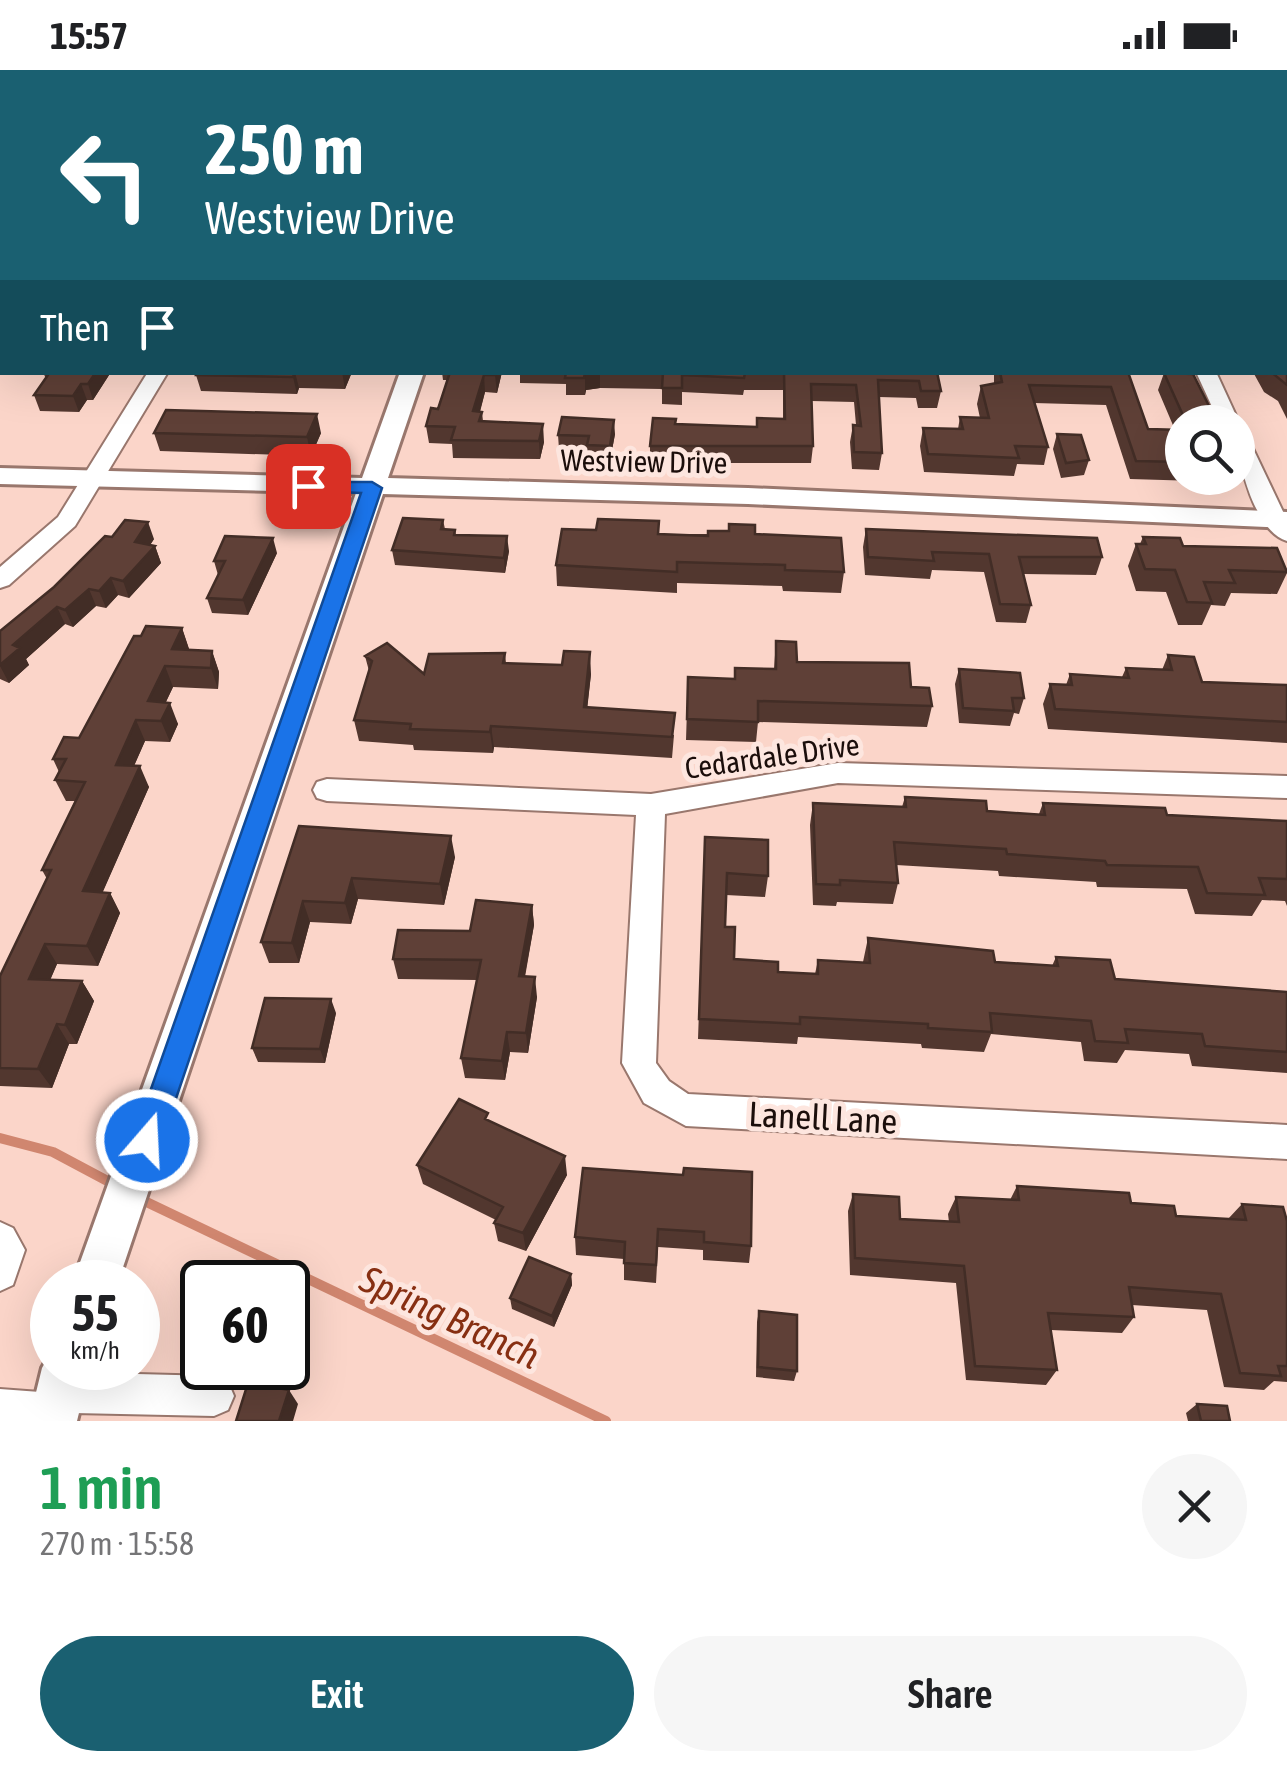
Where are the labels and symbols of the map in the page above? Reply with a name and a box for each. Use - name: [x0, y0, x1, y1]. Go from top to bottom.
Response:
- street label: Westview Drive: [560, 443, 728, 479]
- pin: [266, 444, 351, 529]
- street label: Cedardale Drive: [683, 727, 861, 785]
- position arrow: [95, 1088, 199, 1192]
- street label: Lanell Lane: [748, 1093, 898, 1141]
- water label: Spring Branch: [353, 1256, 546, 1377]
- speed limit sign: 60: [180, 1260, 310, 1390]

